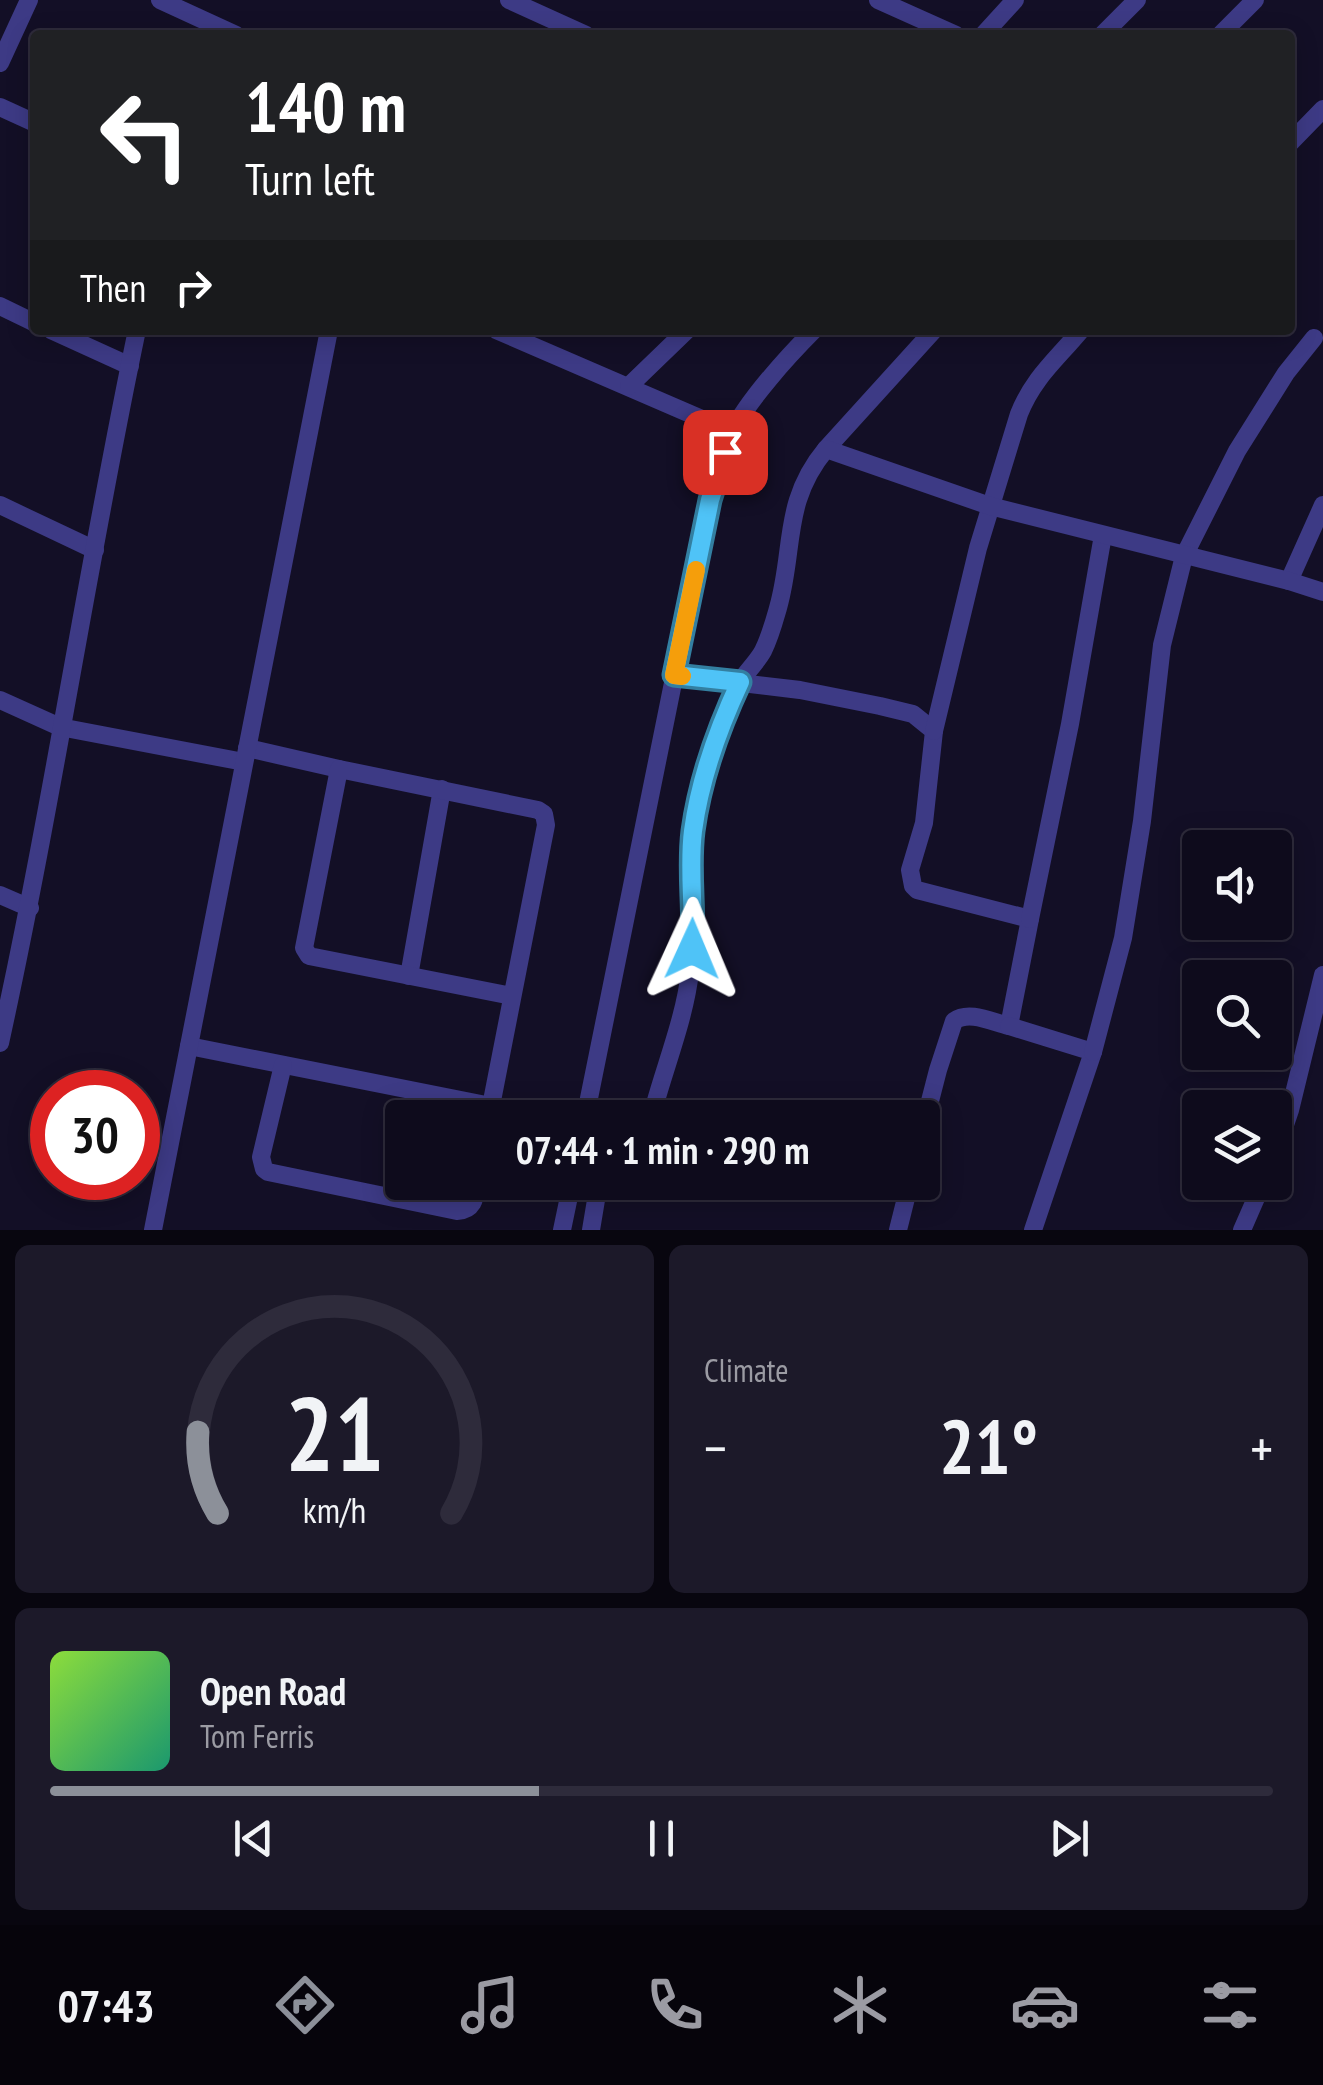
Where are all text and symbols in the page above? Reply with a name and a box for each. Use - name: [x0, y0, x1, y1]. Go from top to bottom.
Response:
- text: 140 m: [245, 61, 406, 151]
- icon: left: [80, 70, 210, 200]
- text: Turn left: [245, 149, 375, 207]
- icon: right: [166, 260, 221, 315]
- text: Then: [80, 263, 146, 312]
- pin: [683, 410, 768, 495]
- icon: arrive: [698, 425, 753, 480]
- map controls: [1182, 830, 1292, 1200]
- button: sound: [1182, 830, 1292, 940]
- position arrow: [640, 897, 744, 1001]
- button: search: [1182, 960, 1292, 1070]
- speed limit sign: 30: [30, 1070, 160, 1200]
- button: layers: [1182, 1090, 1292, 1200]
- text: 07:44 · 1 min · 290 m: [516, 1125, 809, 1174]
- text: Climate: [704, 1349, 788, 1391]
- text: 21: [285, 1365, 384, 1500]
- text: 21°: [939, 1398, 1038, 1495]
- text: −: [704, 1412, 727, 1483]
- text: +: [1250, 1412, 1273, 1483]
- text: km/h: [303, 1487, 366, 1533]
- text: Open Road: [200, 1666, 346, 1715]
- text: Tom Ferris: [200, 1715, 314, 1757]
- icon: previous: [226, 1811, 281, 1866]
- icon: pause: [634, 1811, 689, 1866]
- icon: next: [1042, 1811, 1097, 1866]
- icon: directions: [270, 1970, 340, 2040]
- icon: music: [455, 1970, 525, 2040]
- icon: phone: [640, 1970, 710, 2040]
- icon: climate: [825, 1970, 895, 2040]
- icon: car: [1010, 1970, 1080, 2040]
- icon: filters: [1195, 1970, 1265, 2040]
- text: 07:43: [58, 1976, 155, 2034]

